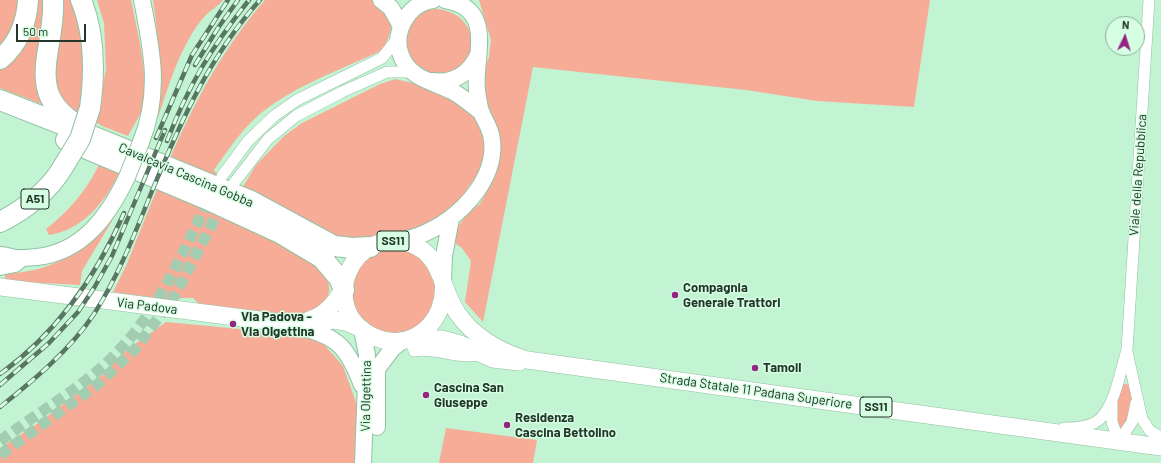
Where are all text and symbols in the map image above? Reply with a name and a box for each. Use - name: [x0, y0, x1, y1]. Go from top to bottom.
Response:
- scale bar: [18, 16, 88, 42]
- north arrow: [1105, 16, 1145, 56]
- text: N: [1122, 18, 1130, 31]
- text: 50 m: [23, 24, 48, 38]
- street label: Viale della Repubblica: [1126, 113, 1150, 237]
- street label: Cavalcavia Cascina Gobba: [116, 139, 256, 211]
- road number: A51: [21, 189, 49, 209]
- road number: SS11: [377, 231, 409, 251]
- place label: Compagnia Generale Trattori: [683, 280, 781, 311]
- marker: Compagnia Generale Trattori: [670, 290, 680, 300]
- street label: Via Padova: [116, 295, 178, 317]
- place label: Via Padova - Via Olgettina: [241, 309, 314, 340]
- marker: Via Padova - Via Olgettina: [228, 319, 238, 329]
- street label: Via Olgettina: [358, 360, 374, 432]
- place label: Tamoil: [763, 360, 802, 376]
- marker: Tamoil: [750, 363, 760, 373]
- street label: Strada Statale 11 Padana Superiore: [659, 370, 853, 412]
- place label: Cascina San Giuseppe: [434, 380, 504, 411]
- marker: Cascina San Giuseppe: [421, 390, 431, 400]
- road number: SS11: [860, 397, 892, 417]
- place label: Residenza Cascina Bettolino: [515, 410, 616, 441]
- marker: Residenza Cascina Bettolino: [502, 420, 512, 430]

